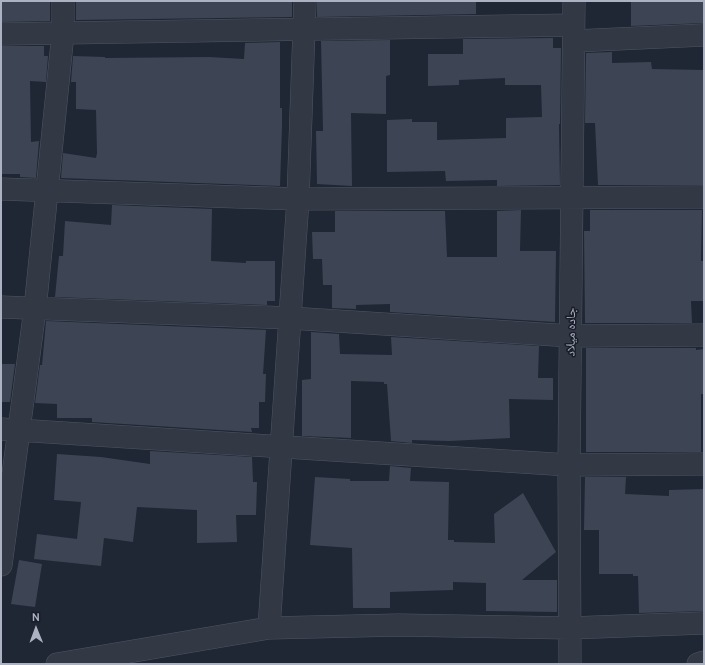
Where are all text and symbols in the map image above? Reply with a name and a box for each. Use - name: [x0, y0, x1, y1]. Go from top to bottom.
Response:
- street label: جاده میلاد: [563, 307, 579, 357]
- north arrow: [16, 609, 56, 649]
- text: N: [32, 610, 40, 624]

